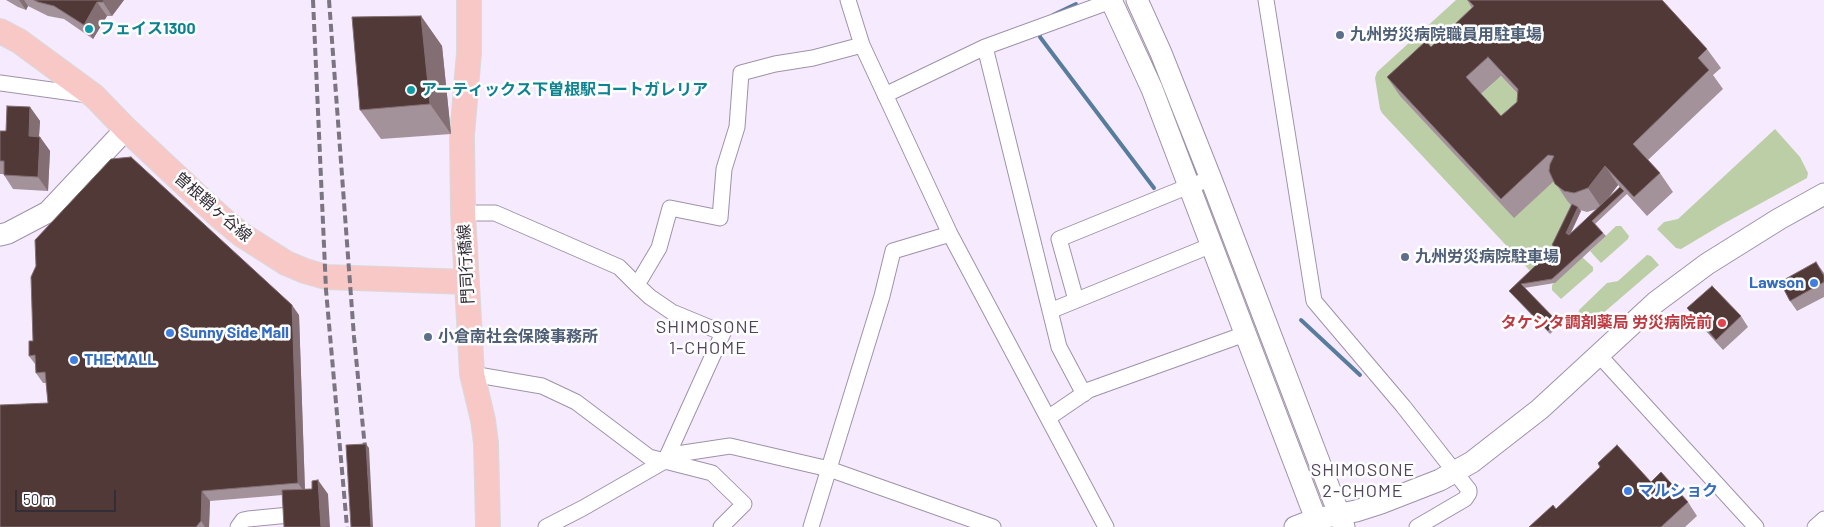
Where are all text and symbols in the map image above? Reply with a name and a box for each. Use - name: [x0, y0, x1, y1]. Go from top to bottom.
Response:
- place label: フェイス1300: [99, 19, 196, 39]
- marker: フェイス1300: [83, 23, 95, 35]
- place label: 九州労災病院職員用駐車場: [1350, 25, 1542, 45]
- marker: 九州労災病院職員用駐車場: [1334, 29, 1346, 41]
- place label: アーティックス下曽根駅コートガレリア: [421, 80, 708, 100]
- marker: アーティックス下曽根駅コートガレリア: [405, 84, 417, 96]
- street label: 曽根鞘ヶ谷線: [170, 168, 256, 246]
- street label: 門司行橋線: [454, 224, 478, 304]
- place label: 九州労災病院駐車場: [1415, 247, 1559, 267]
- marker: 九州労災病院駐車場: [1399, 251, 1411, 263]
- place label: Lawson: [1749, 273, 1804, 293]
- marker: Lawson: [1808, 277, 1820, 289]
- place label: タケシタ調剤薬局 労災病院前: [1501, 313, 1712, 333]
- district label: SHIMOSONE 1-CHOME: [655, 316, 761, 358]
- marker: タケシタ調剤薬局 労災病院前: [1716, 317, 1728, 329]
- place label: Sunny Side Mall: [180, 323, 289, 343]
- marker: Sunny Side Mall: [164, 327, 176, 339]
- place label: 小倉南社会保険事務所: [438, 327, 598, 347]
- marker: 小倉南社会保険事務所: [422, 331, 434, 343]
- place label: THE MALL: [84, 350, 156, 370]
- marker: THE MALL: [68, 354, 80, 366]
- district label: SHIMOSONE 2-CHOME: [1310, 459, 1416, 502]
- scale bar: [18, 480, 119, 512]
- place label: マルショク: [1638, 481, 1718, 501]
- marker: マルショク: [1622, 485, 1634, 497]
- text: 50 m: [23, 490, 55, 508]

